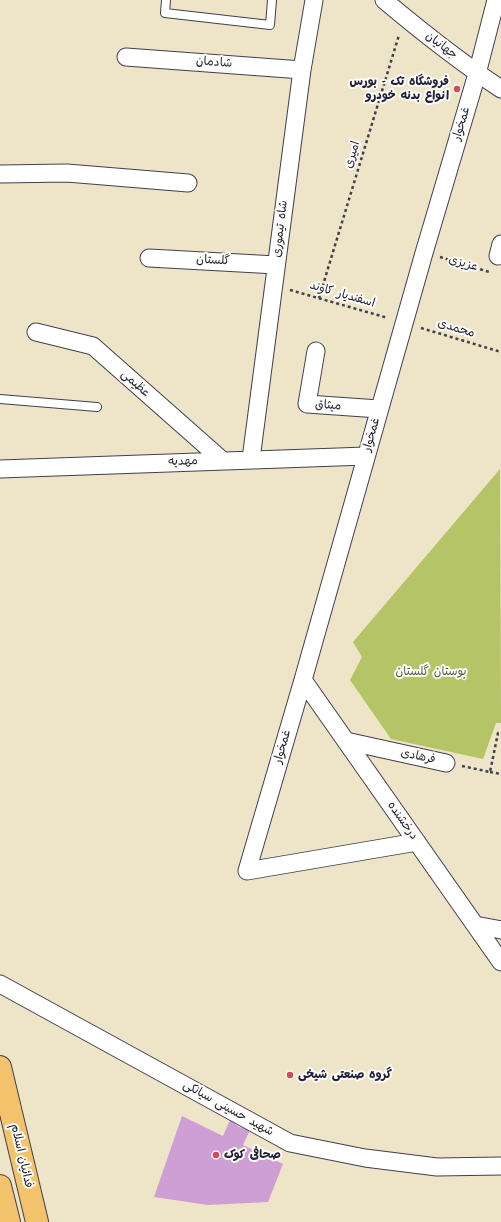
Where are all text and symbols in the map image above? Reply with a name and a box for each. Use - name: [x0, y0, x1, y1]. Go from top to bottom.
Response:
- street label: جهانیان: [422, 29, 460, 63]
- street label: شادمان: [195, 55, 233, 71]
- place label: فروشگاه تک - بورس انواع بدنه خودرو: [350, 75, 449, 103]
- marker: فروشگاه تک - بورس انواع بدنه خودرو: [452, 84, 462, 94]
- street label: غمخوار: [450, 105, 474, 143]
- street label: امیری: [342, 140, 364, 170]
- street label: شاه تیموری: [270, 200, 292, 258]
- street label: گلستان: [196, 253, 230, 269]
- street label: عزیزی: [447, 253, 479, 275]
- street label: اسفندیار کاوند: [308, 279, 376, 311]
- street label: محمدی: [436, 317, 476, 341]
- street label: عظیمی: [118, 367, 152, 401]
- street label: میثاق: [314, 398, 342, 414]
- street label: غمخوار: [360, 416, 384, 454]
- street label: مهدیه: [168, 454, 198, 470]
- park label: بوستان گلستان: [395, 665, 467, 679]
- street label: غمخوار: [271, 728, 295, 766]
- street label: فرهادی: [399, 746, 437, 768]
- street label: درخشنده: [384, 799, 420, 843]
- place label: گروه صنعتی شیخی: [298, 1068, 392, 1082]
- marker: گروه صنعتی شیخی: [285, 1070, 295, 1080]
- street label: شهید حسینی سیانکی: [180, 1078, 276, 1140]
- street label: فدائیان اسلام: [7, 1123, 35, 1189]
- place label: صحافی کوک: [224, 1148, 281, 1162]
- marker: صحافی کوک: [211, 1150, 221, 1160]

